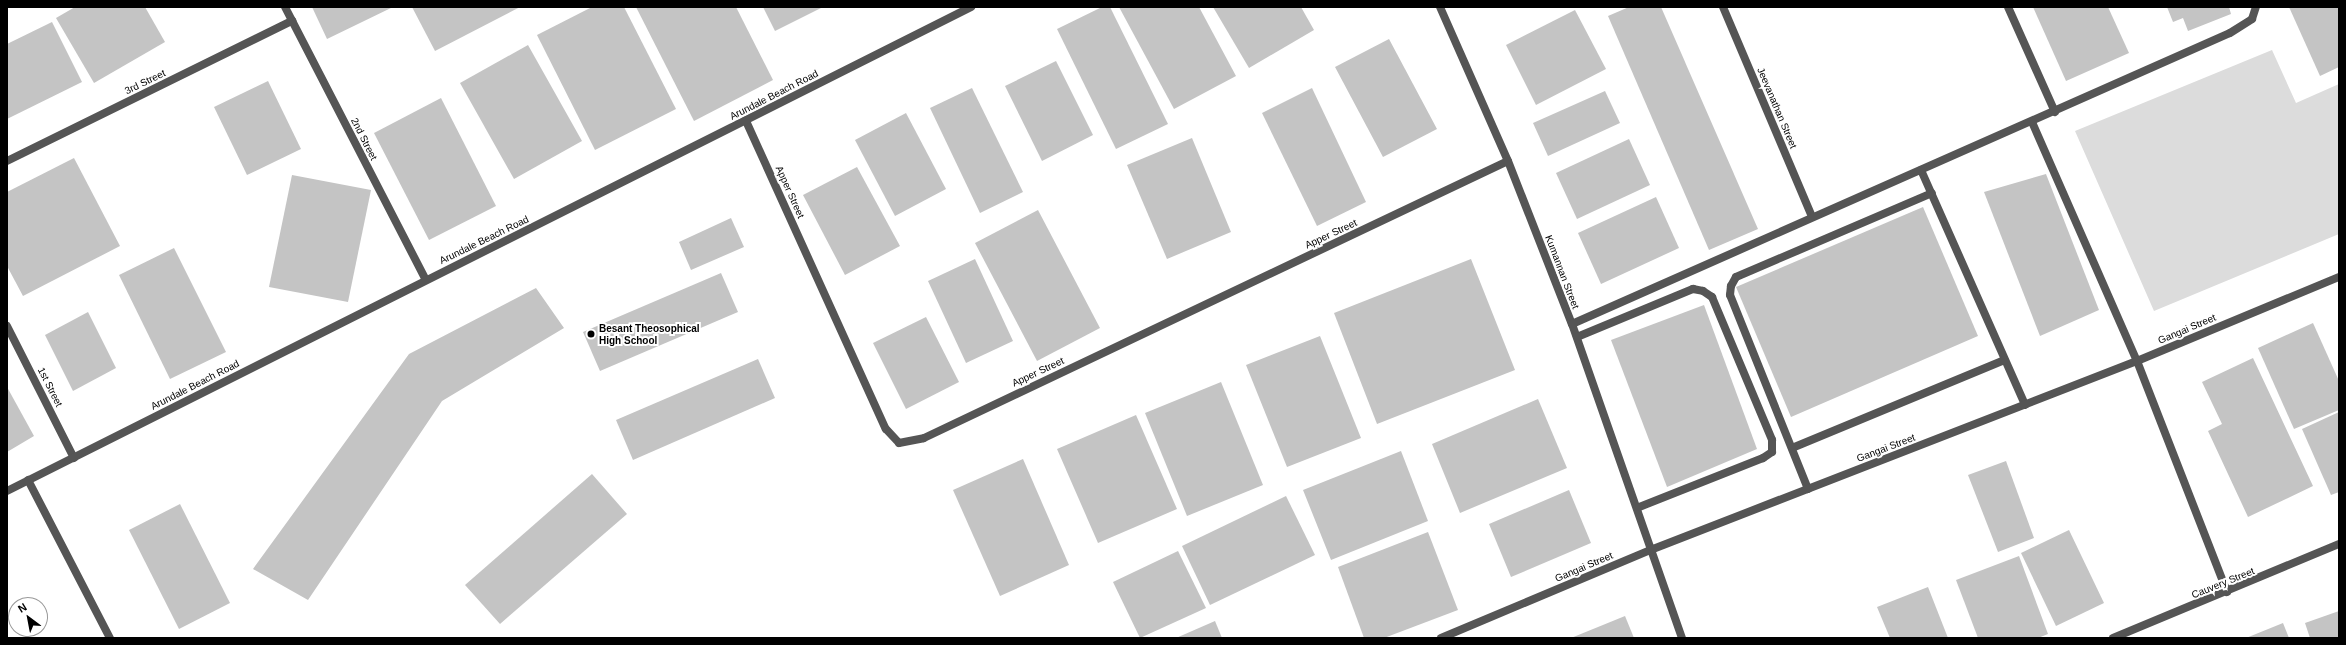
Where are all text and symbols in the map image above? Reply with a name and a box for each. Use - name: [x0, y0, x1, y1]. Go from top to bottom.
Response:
- street label: Jeevanathan Street: [1755, 66, 1799, 150]
- street label: 3rd Street: [123, 67, 167, 97]
- street label: Arundale Beach Road: [728, 67, 820, 123]
- street label: 2nd Street: [348, 116, 380, 162]
- street label: Apper Street: [773, 164, 807, 220]
- street label: Arundale Beach Road: [437, 213, 531, 267]
- street label: Apper Street: [1303, 217, 1359, 251]
- street label: Kumannan Street: [1542, 234, 1582, 310]
- street label: Gangai Street: [2156, 311, 2218, 347]
- place label: Besant Theosophical High School: [599, 322, 700, 346]
- marker: Besant Theosophical High School: [586, 329, 596, 339]
- street label: Apper Street: [1010, 355, 1066, 389]
- street label: Arundale Beach Road: [149, 357, 241, 413]
- street label: 1st Street: [35, 365, 65, 409]
- street label: Gangai Street: [1855, 431, 1917, 465]
- street label: Gangai Street: [1553, 549, 1615, 585]
- street label: Cauvery Street: [2190, 565, 2256, 601]
- north arrow: [8, 597, 48, 637]
- text: N: [16, 600, 29, 615]

